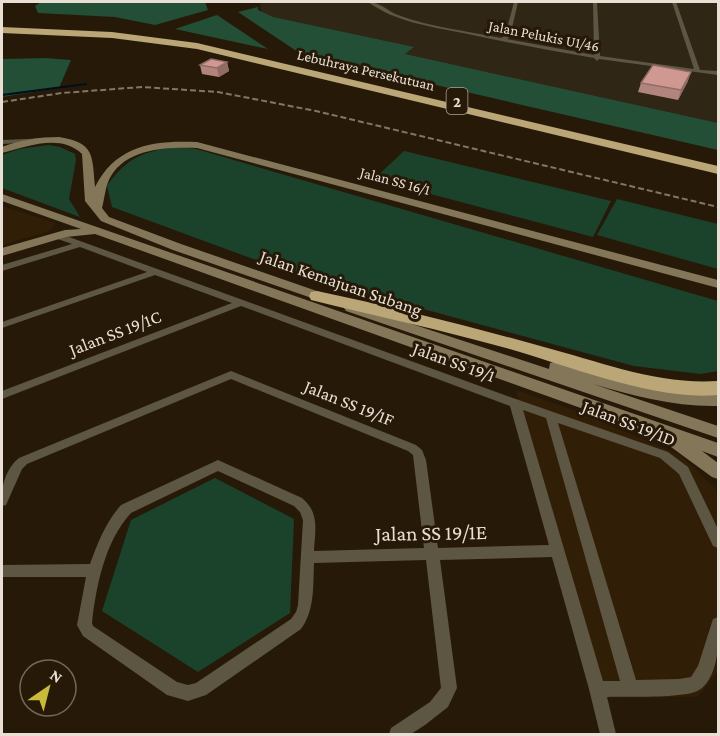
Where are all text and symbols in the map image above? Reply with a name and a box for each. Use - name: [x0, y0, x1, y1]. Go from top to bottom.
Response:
- street label: Jalan Pelukis U1/46: [485, 17, 601, 56]
- street label: Lebuhraya Persekutuan: [295, 46, 436, 95]
- road number: 2: [446, 88, 468, 114]
- street label: Jalan SS 16/1: [356, 163, 432, 199]
- street label: Jalan Kemajuan Subang: [255, 245, 425, 321]
- street label: Jalan SS 19/1C: [64, 306, 164, 360]
- street label: Jalan SS 19/1: [408, 337, 498, 386]
- street label: Jalan SS 19/1F: [299, 375, 397, 430]
- street label: Jalan SS 19/1D: [578, 395, 678, 450]
- street label: Jalan SS 19/1E: [373, 520, 487, 546]
- north arrow: [18, 658, 78, 718]
- text: N: [47, 666, 66, 686]

